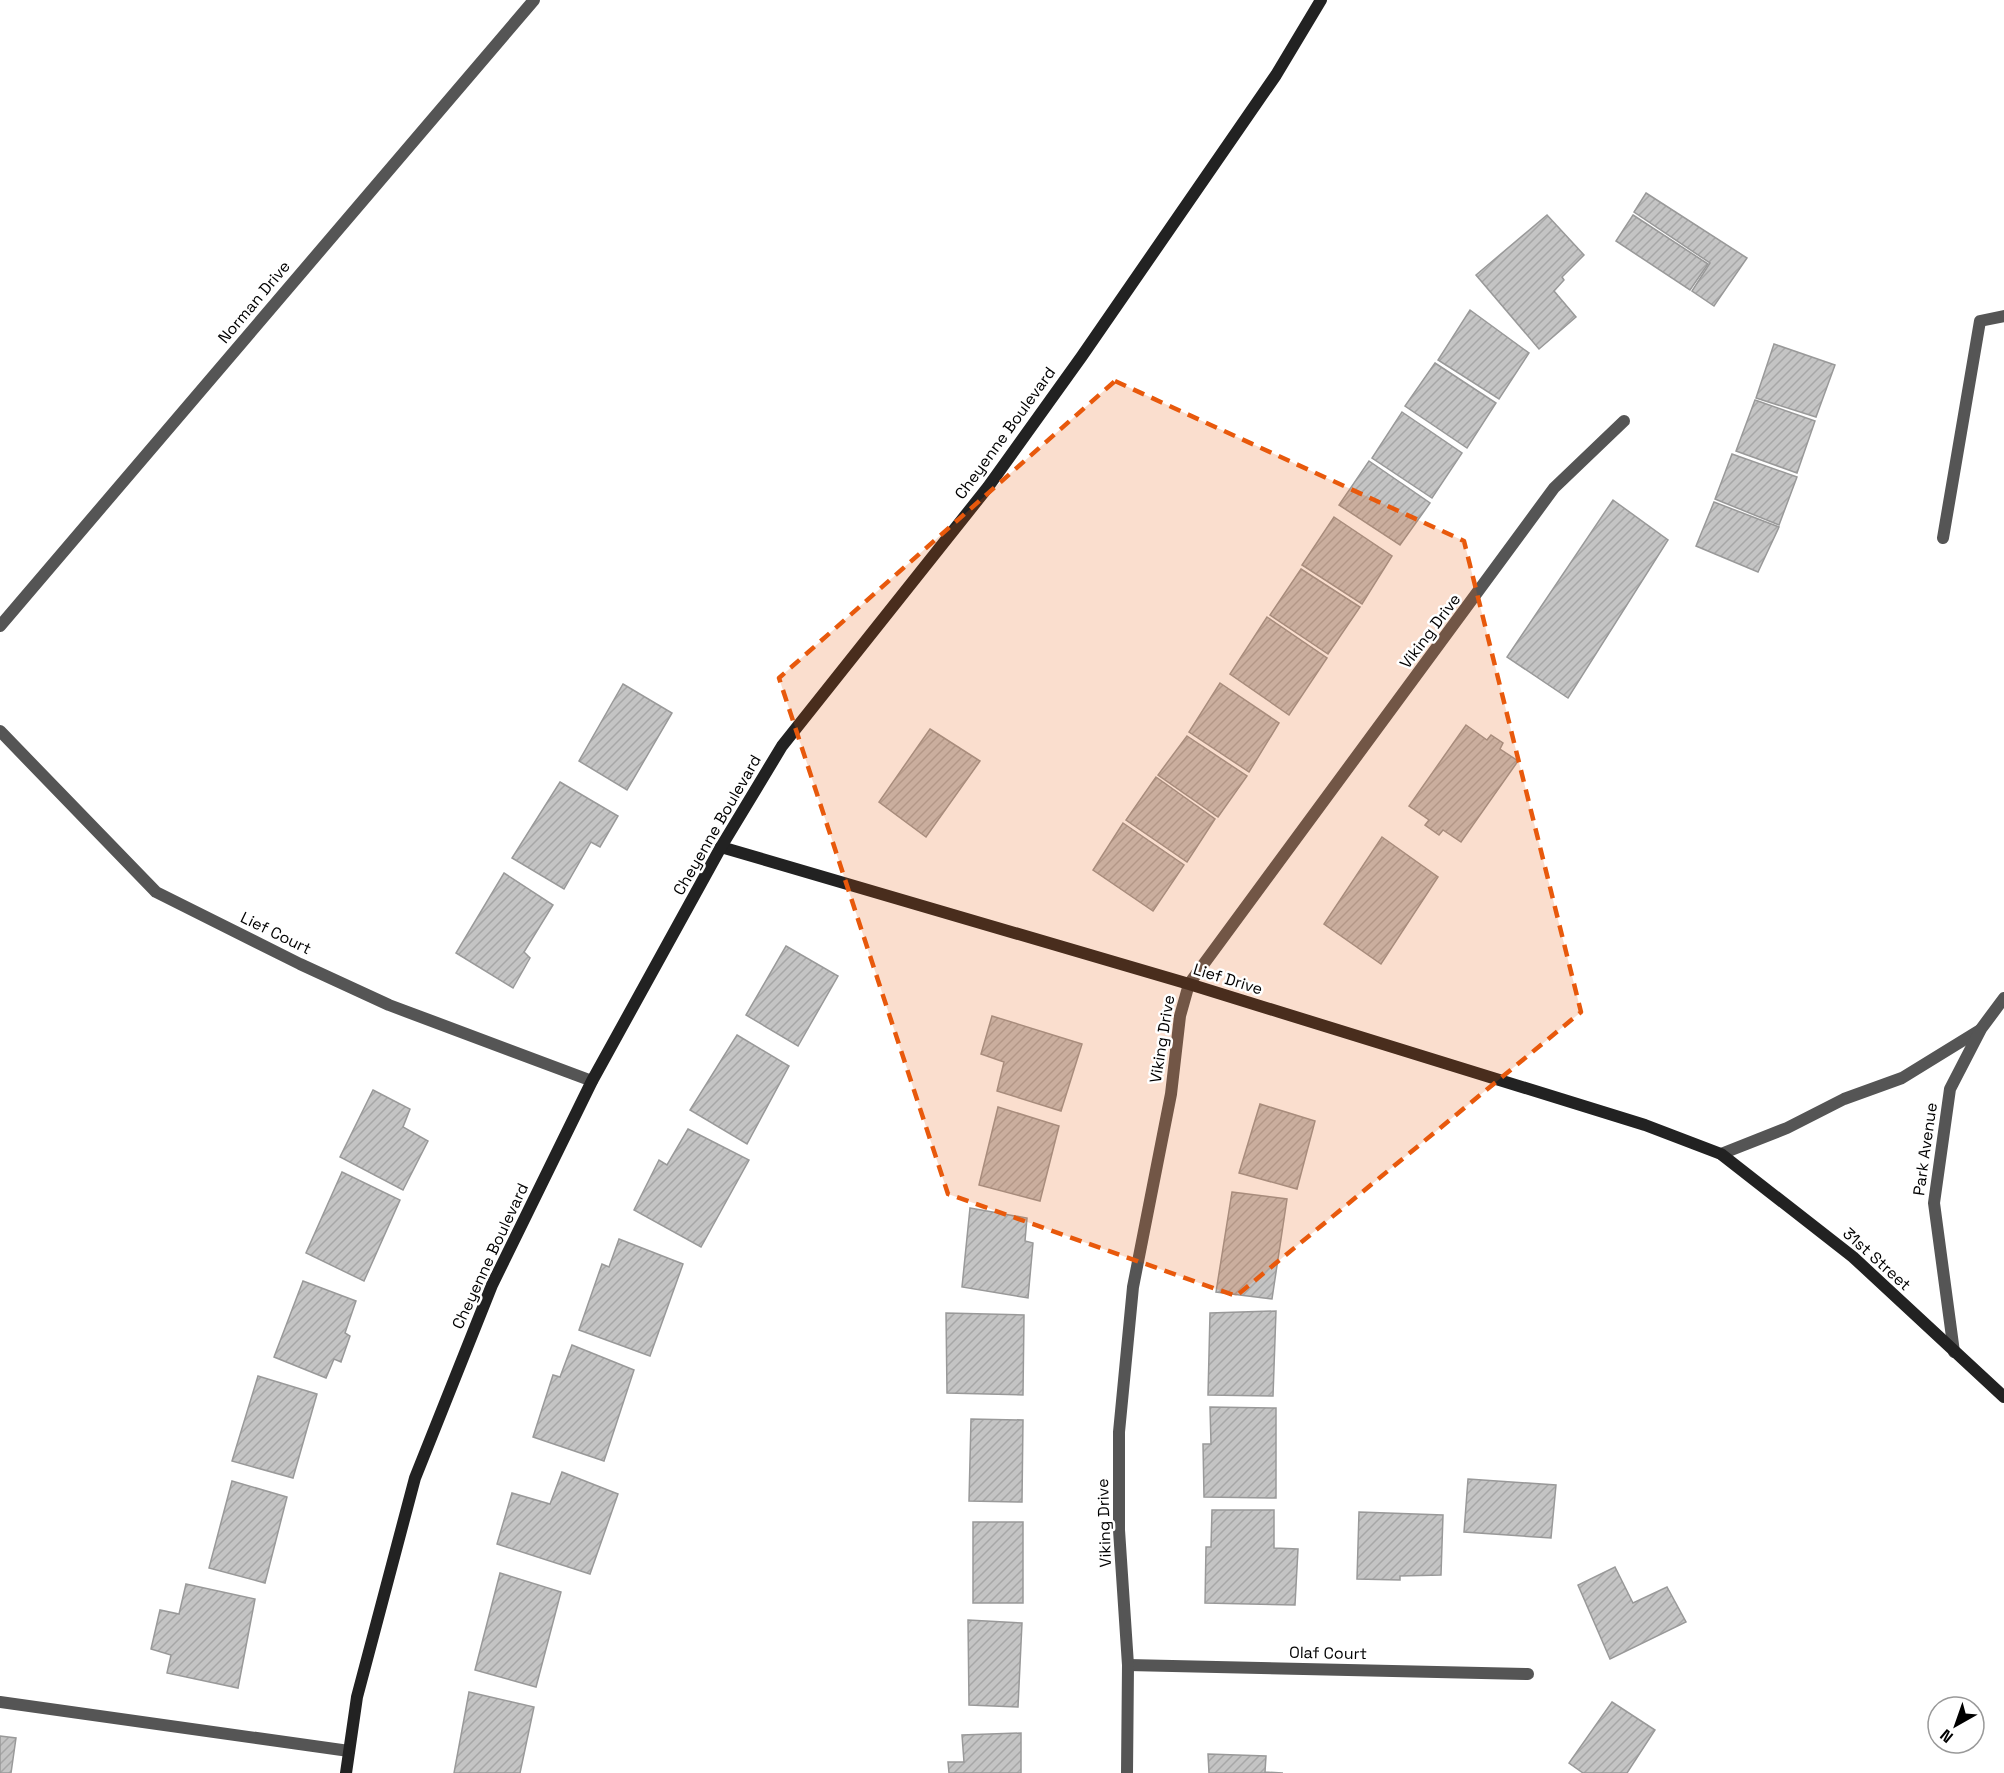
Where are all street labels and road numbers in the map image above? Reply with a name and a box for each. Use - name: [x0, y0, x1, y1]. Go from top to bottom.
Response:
- street label: Norman Drive: [213, 256, 295, 348]
- street label: Cheyenne Boulevard: [950, 363, 1060, 503]
- street label: Viking Drive: [1395, 589, 1465, 673]
- street label: Cheyenne Boulevard: [668, 751, 766, 899]
- street label: Lief Court: [237, 907, 315, 959]
- street label: Lief Drive: [1191, 959, 1265, 999]
- street label: Viking Drive: [1145, 993, 1179, 1085]
- street label: Park Avenue: [1908, 1101, 1942, 1197]
- street label: Cheyenne Boulevard: [447, 1180, 533, 1332]
- street label: 31st Street: [1838, 1223, 1916, 1295]
- street label: Viking Drive: [1092, 1478, 1116, 1568]
- street label: Olaf Court: [1289, 1642, 1367, 1664]

